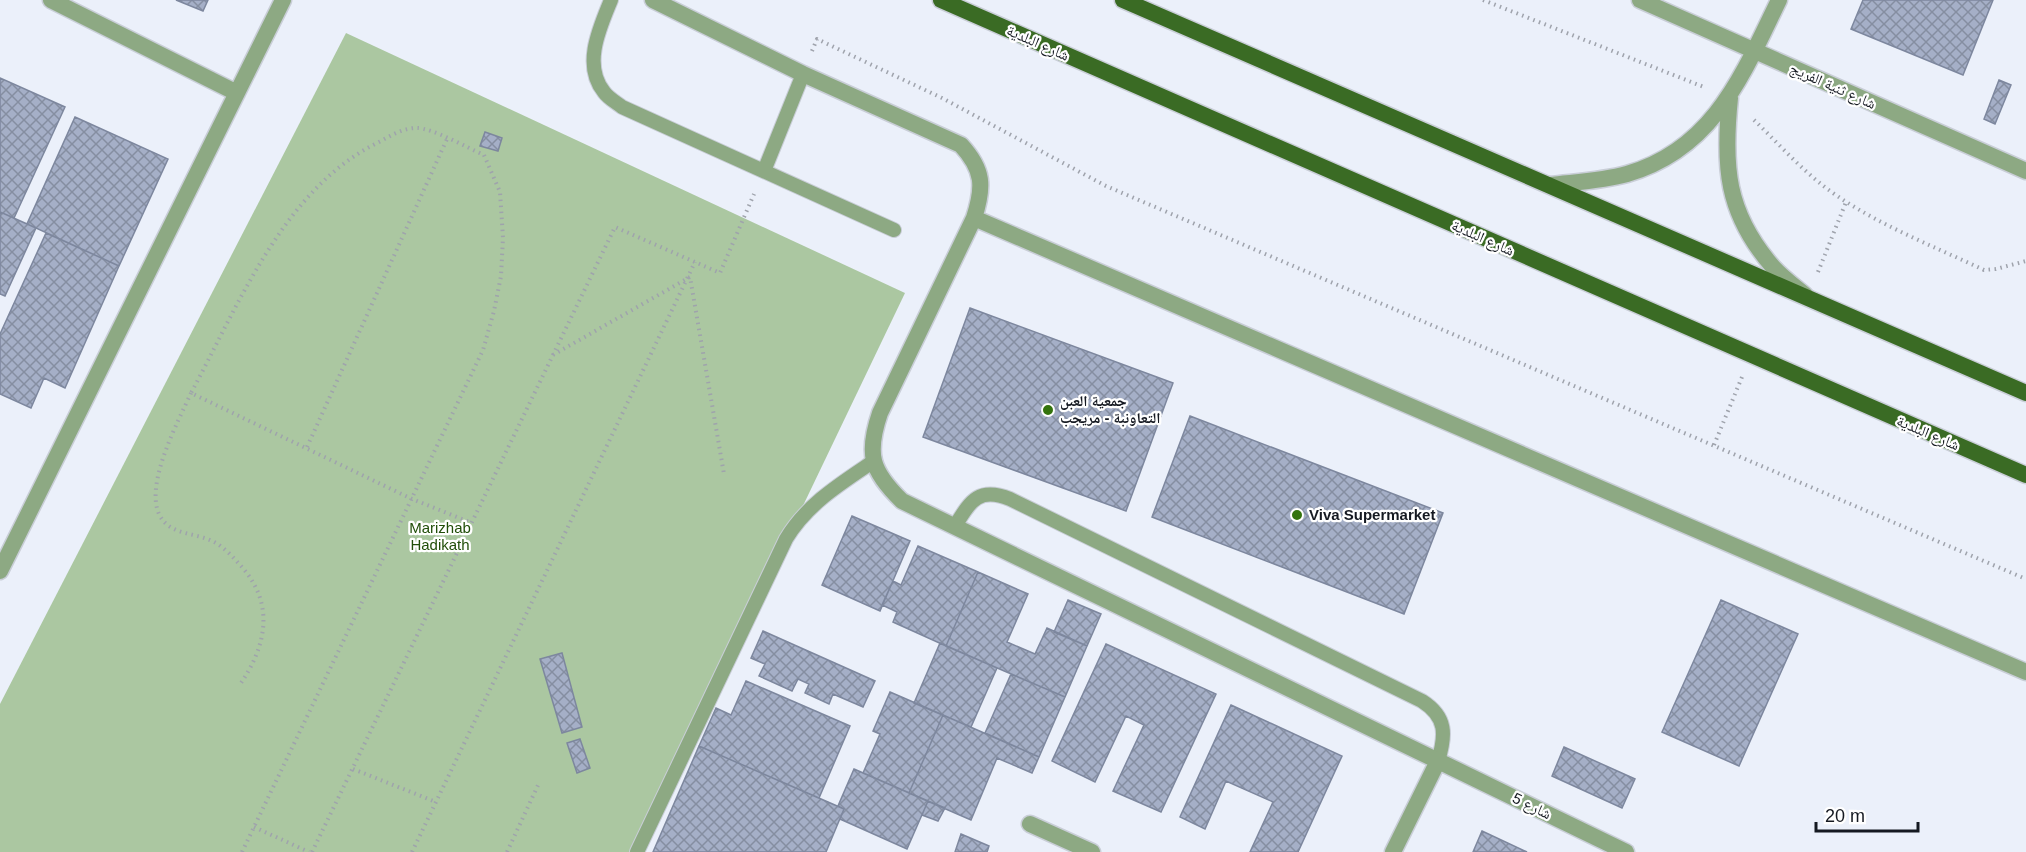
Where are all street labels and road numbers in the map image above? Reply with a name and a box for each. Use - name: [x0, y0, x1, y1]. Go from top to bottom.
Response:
- street label: شارع البلدية: [1004, 21, 1072, 66]
- street label: شارع ثنية الفريج: [1787, 59, 1879, 114]
- street label: شارع البلدية: [1449, 216, 1517, 261]
- street label: شارع البلدية: [1893, 412, 1962, 455]
- street label: شارع 5: [1509, 789, 1554, 824]

